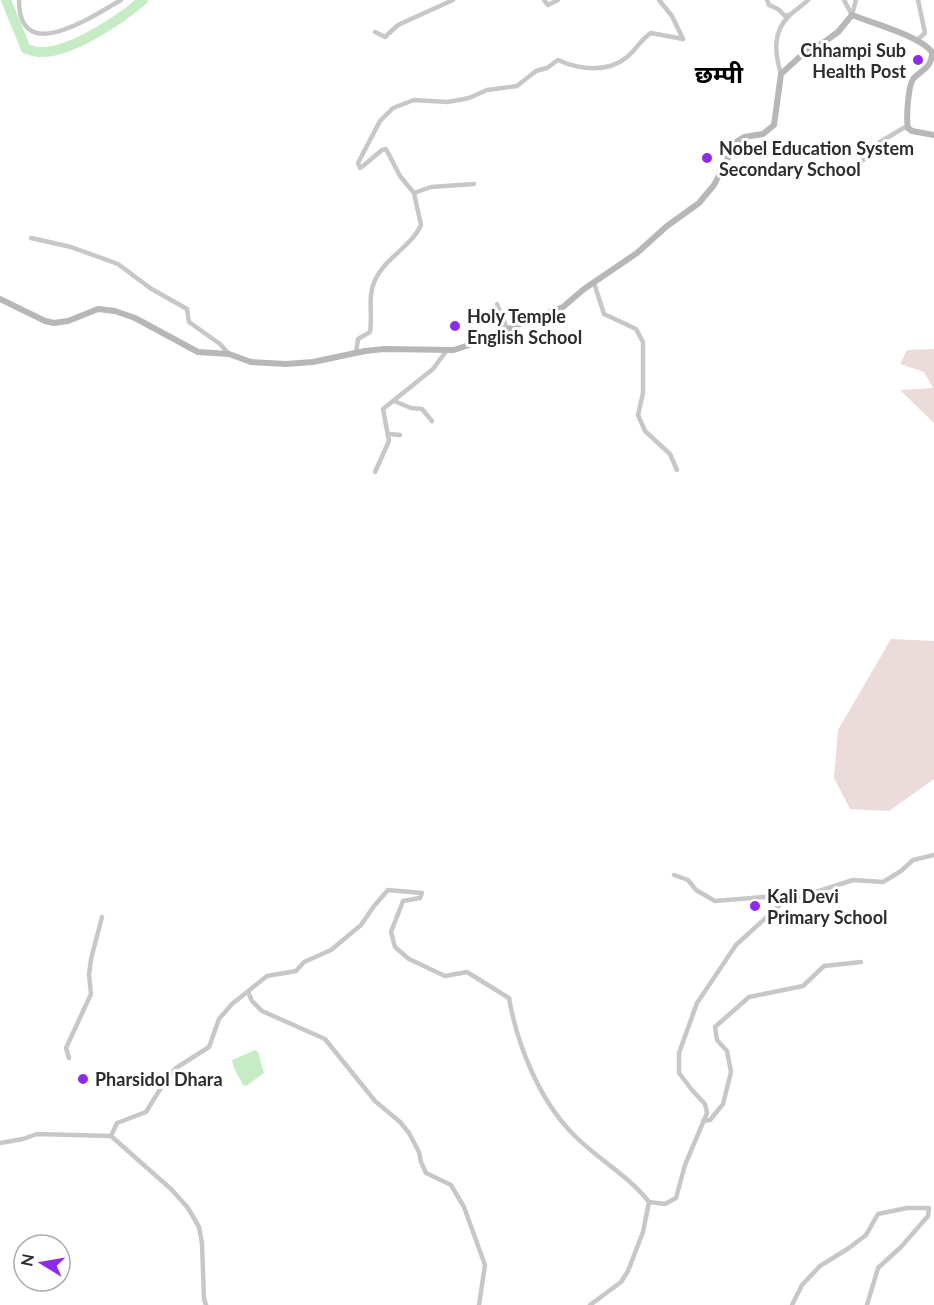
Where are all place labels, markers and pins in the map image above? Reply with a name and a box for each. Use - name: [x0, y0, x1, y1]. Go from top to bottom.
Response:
- place label: Chhampi Sub Health Post: [800, 39, 906, 82]
- marker: Chhampi Sub Health Post: [911, 53, 925, 67]
- place label: Nobel Education System Secondary School: [719, 137, 914, 180]
- marker: Nobel Education System Secondary School: [700, 151, 714, 165]
- place label: Holy Temple English School: [467, 305, 582, 348]
- marker: Holy Temple English School: [448, 319, 462, 333]
- place label: Kali Devi Primary School: [767, 885, 887, 928]
- marker: Kali Devi Primary School: [748, 899, 762, 913]
- place label: Pharsidol Dhara: [95, 1068, 223, 1090]
- marker: Pharsidol Dhara: [76, 1072, 90, 1086]

